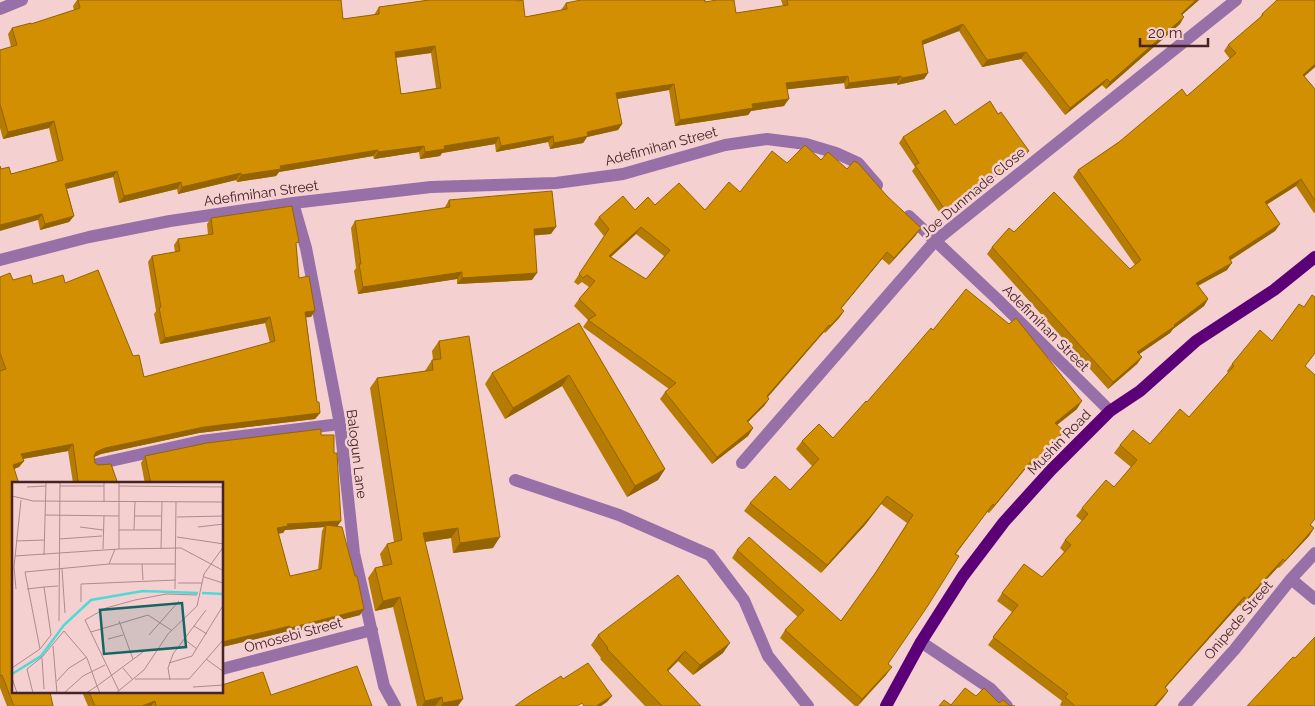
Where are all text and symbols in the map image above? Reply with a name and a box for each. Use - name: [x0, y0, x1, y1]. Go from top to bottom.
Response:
- scale bar: [1140, 15, 1208, 47]
- text: 20 m: [1148, 24, 1183, 42]
- street label: Adefimihan Street: [603, 123, 719, 169]
- street label: Joe Dunmade Close: [918, 144, 1028, 240]
- street label: Adefimihan Street: [203, 177, 320, 209]
- street label: Adefimihan Street: [1000, 282, 1093, 375]
- street label: Mushin Road: [1024, 406, 1094, 478]
- street label: Balogun Lane: [344, 408, 370, 500]
- inset map: [12, 482, 224, 694]
- street label: Onipede Street: [1200, 577, 1276, 663]
- street label: Omosebi Street: [242, 614, 344, 656]

